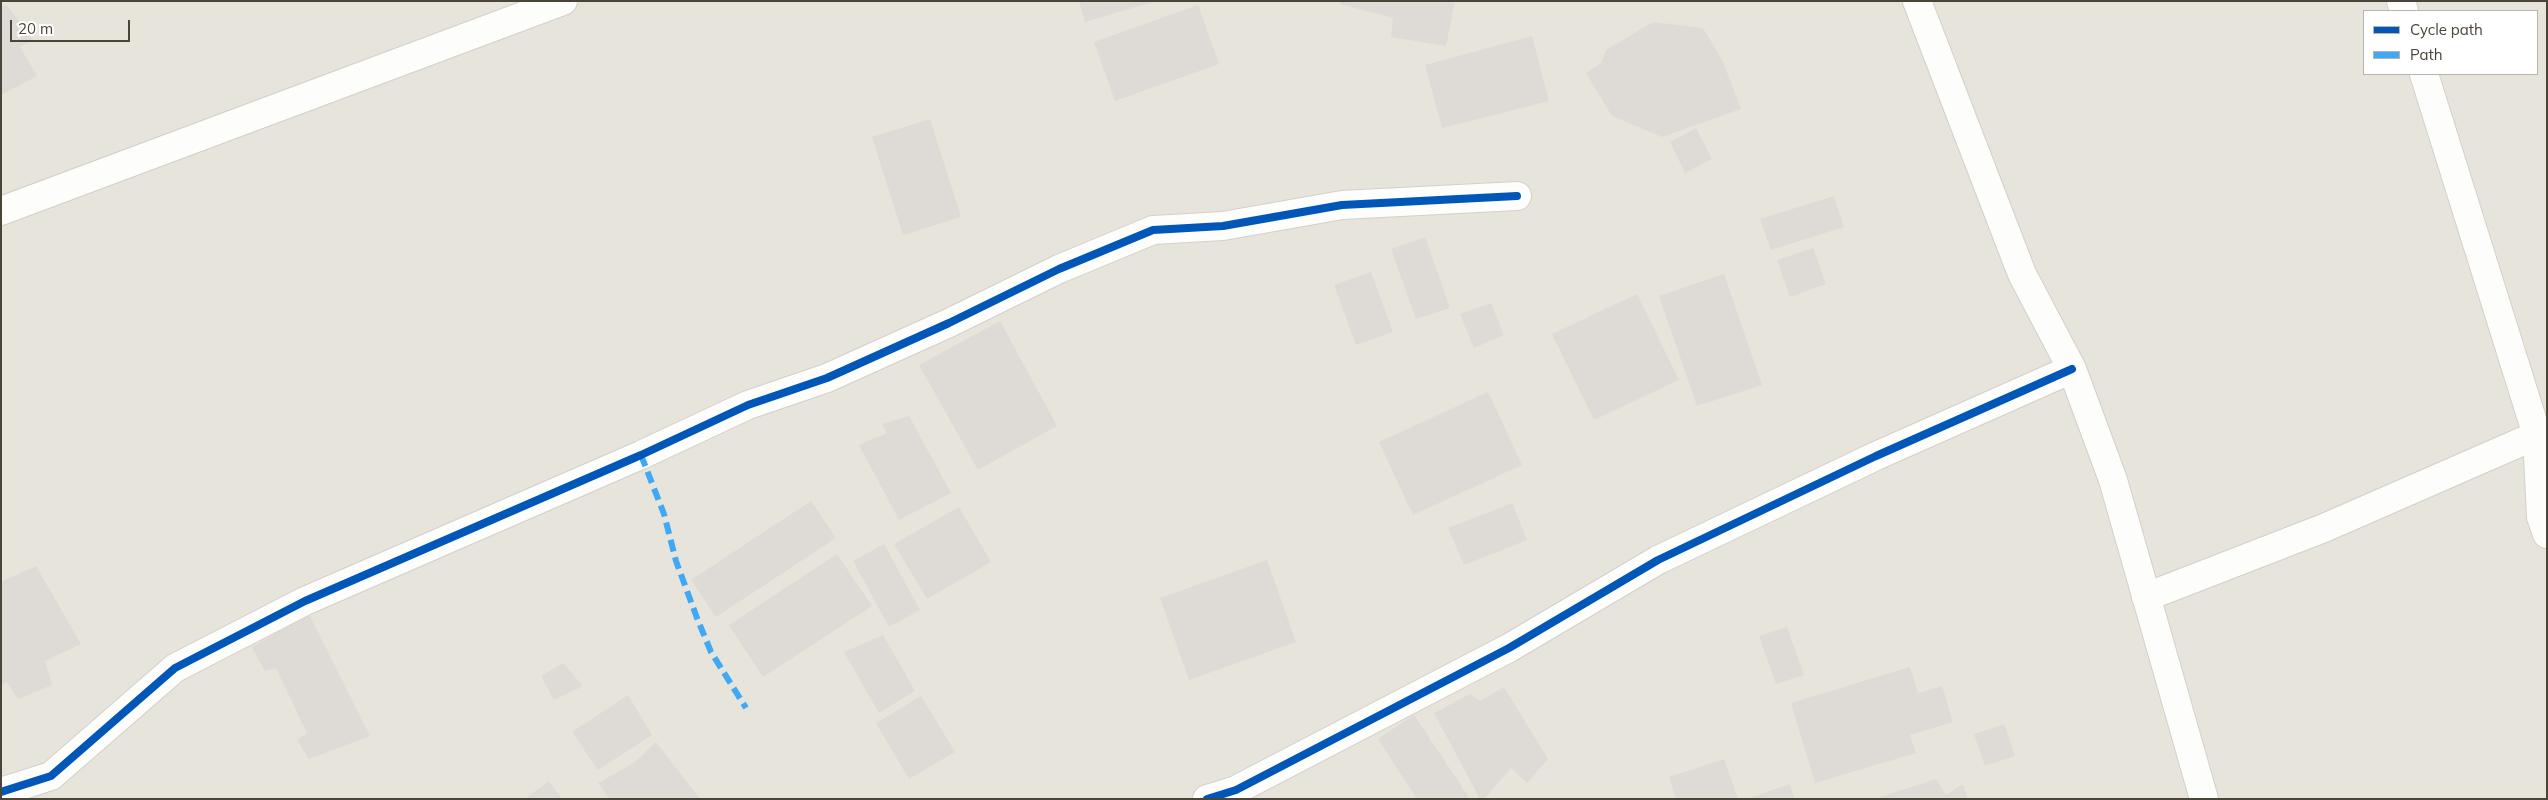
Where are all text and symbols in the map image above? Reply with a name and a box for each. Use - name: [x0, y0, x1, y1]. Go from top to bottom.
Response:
- scale bar: [12, 10, 132, 42]
- legend: [2363, 10, 2538, 75]
- text: 20 m: [18, 19, 53, 38]
- text: Cycle path: [2410, 20, 2483, 39]
- text: Path: [2410, 45, 2442, 64]

